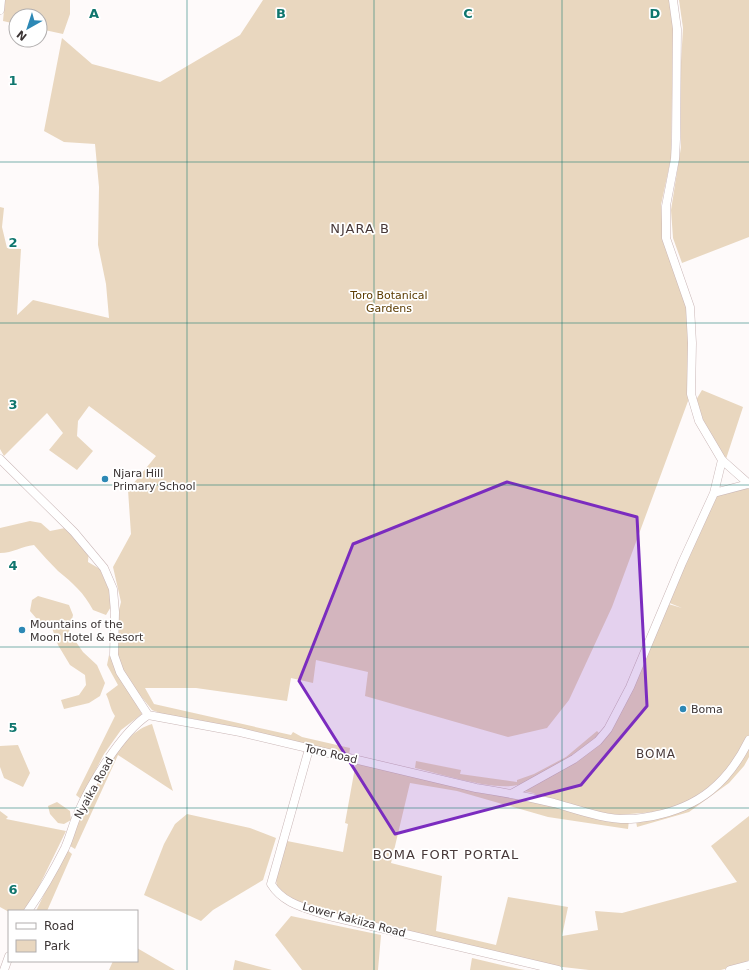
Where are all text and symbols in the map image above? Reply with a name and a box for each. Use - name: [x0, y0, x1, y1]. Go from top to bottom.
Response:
- text: A: [89, 6, 99, 21]
- text: B: [276, 6, 286, 21]
- text: C: [463, 6, 473, 21]
- text: D: [650, 6, 661, 21]
- north arrow: [8, 8, 48, 48]
- text: N: [14, 27, 30, 43]
- text: 1: [8, 73, 18, 88]
- district label: NJARA B: [330, 221, 390, 236]
- text: 2: [8, 235, 18, 250]
- park label: Toro Botanical Gardens: [349, 289, 428, 315]
- text: 3: [8, 397, 18, 412]
- place label: Njara Hill Primary School: [113, 467, 196, 493]
- marker: Njara Hill Primary School: [100, 474, 110, 484]
- text: 4: [8, 558, 18, 573]
- place label: Mountains of the Moon Hotel & Resort: [30, 618, 144, 644]
- marker: Mountains of the Moon Hotel & Resort: [17, 625, 27, 635]
- place label: Boma: [691, 703, 723, 716]
- marker: Boma: [678, 704, 688, 714]
- text: 5: [8, 720, 18, 735]
- street label: Toro Road: [302, 741, 359, 766]
- district label: BOMA: [636, 747, 676, 761]
- street label: Nyaika Road: [72, 755, 116, 821]
- district label: BOMA FORT PORTAL: [373, 847, 519, 862]
- text: 6: [8, 882, 18, 897]
- street label: Lower Kakiiza Road: [301, 900, 407, 940]
- legend: [8, 910, 138, 962]
- text: Road: [44, 919, 74, 933]
- text: Park: [44, 939, 70, 953]

